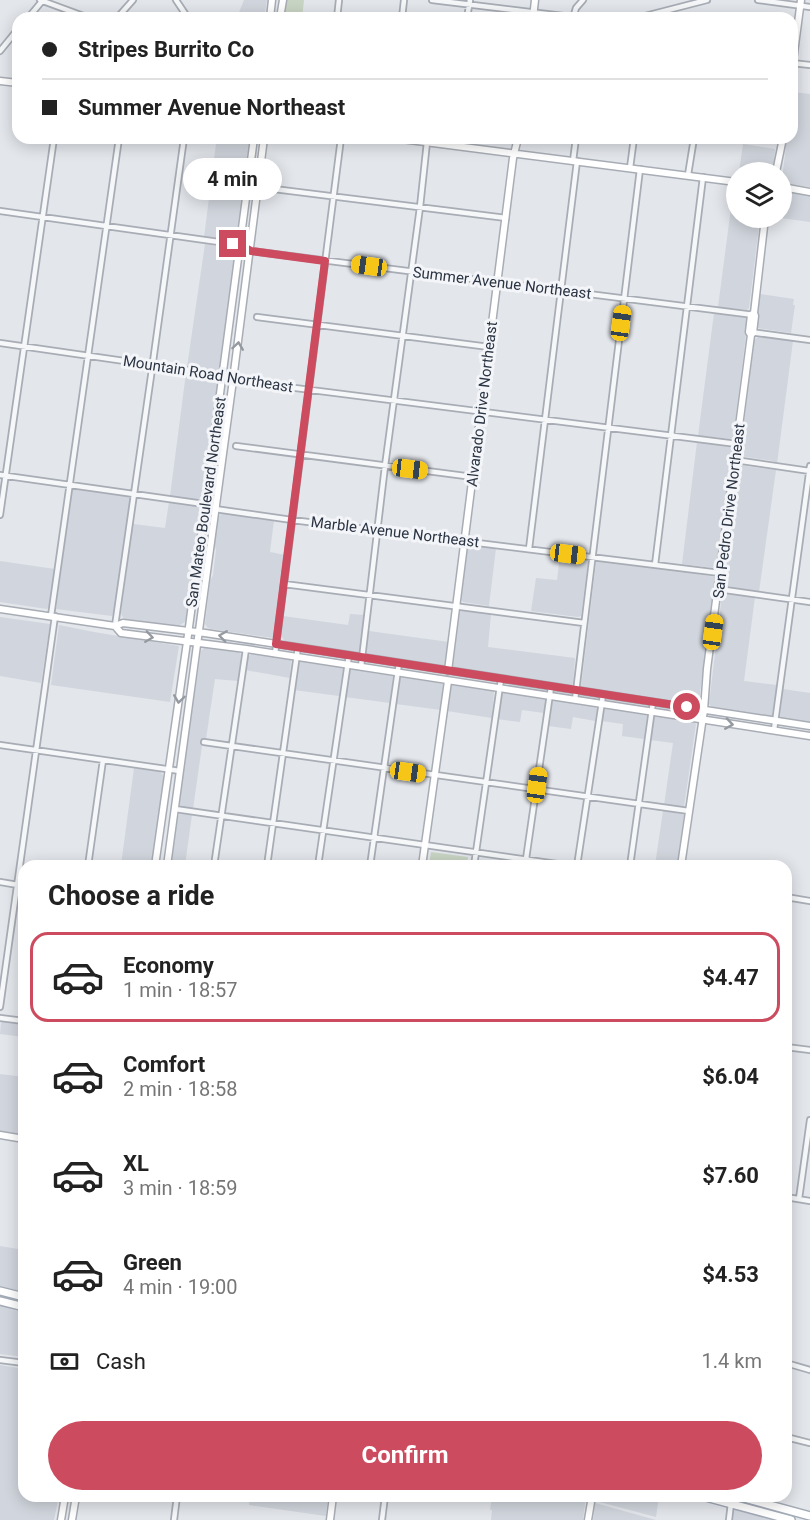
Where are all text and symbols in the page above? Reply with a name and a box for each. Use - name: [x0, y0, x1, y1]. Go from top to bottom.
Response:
- text: Stripes Burrito Co: [78, 37, 254, 62]
- text: Summer Avenue Northeast: [78, 95, 345, 120]
- callout: 4 min: [184, 157, 282, 199]
- map controls: [726, 162, 792, 228]
- button: layers: [726, 162, 792, 228]
- text: 4 min: [207, 167, 258, 191]
- route end: [219, 230, 246, 257]
- car: [350, 255, 388, 277]
- street label: Summer Avenue Northeast: [412, 263, 592, 303]
- car: [610, 304, 632, 342]
- street label: Alvarado Drive Northeast: [463, 320, 501, 488]
- one-way arrow: [231, 341, 244, 351]
- street label: Mountain Road Northeast: [122, 352, 294, 396]
- street label: San Mateo Boulevard Northeast: [182, 396, 230, 608]
- street label: San Pedro Drive Northeast: [709, 422, 749, 600]
- car: [391, 458, 429, 480]
- street label: Marble Avenue Northeast: [310, 513, 480, 551]
- car: [549, 543, 587, 565]
- car: [702, 613, 724, 651]
- one-way arrow: [145, 630, 154, 642]
- one-way arrow: [219, 631, 228, 643]
- route start: [673, 693, 700, 720]
- one-way arrow: [173, 695, 185, 704]
- one-way arrow: [725, 717, 734, 729]
- car: [389, 761, 427, 783]
- car: [526, 766, 548, 804]
- text: Choose a ride: [48, 880, 214, 912]
- icon: car: [51, 950, 105, 1004]
- text: Economy: [123, 953, 214, 978]
- text: $4.47: [702, 965, 759, 990]
- text: 1 min · 18:57: [123, 978, 238, 1002]
- icon: car: [51, 1049, 105, 1103]
- text: Comfort: [123, 1052, 205, 1077]
- text: $6.04: [702, 1064, 759, 1089]
- text: 2 min · 18:58: [123, 1077, 238, 1101]
- icon: car: [51, 1148, 105, 1202]
- text: XL: [123, 1151, 149, 1176]
- text: $7.60: [702, 1163, 759, 1188]
- text: 3 min · 18:59: [123, 1176, 238, 1200]
- icon: car: [51, 1247, 105, 1301]
- text: Green: [123, 1250, 182, 1275]
- text: $4.53: [702, 1262, 759, 1287]
- text: 4 min · 19:00: [123, 1275, 238, 1299]
- icon: cash: [48, 1345, 81, 1378]
- text: Cash: [96, 1349, 146, 1374]
- text: 1.4 km: [702, 1349, 762, 1373]
- button: Confirm: [48, 1421, 762, 1490]

